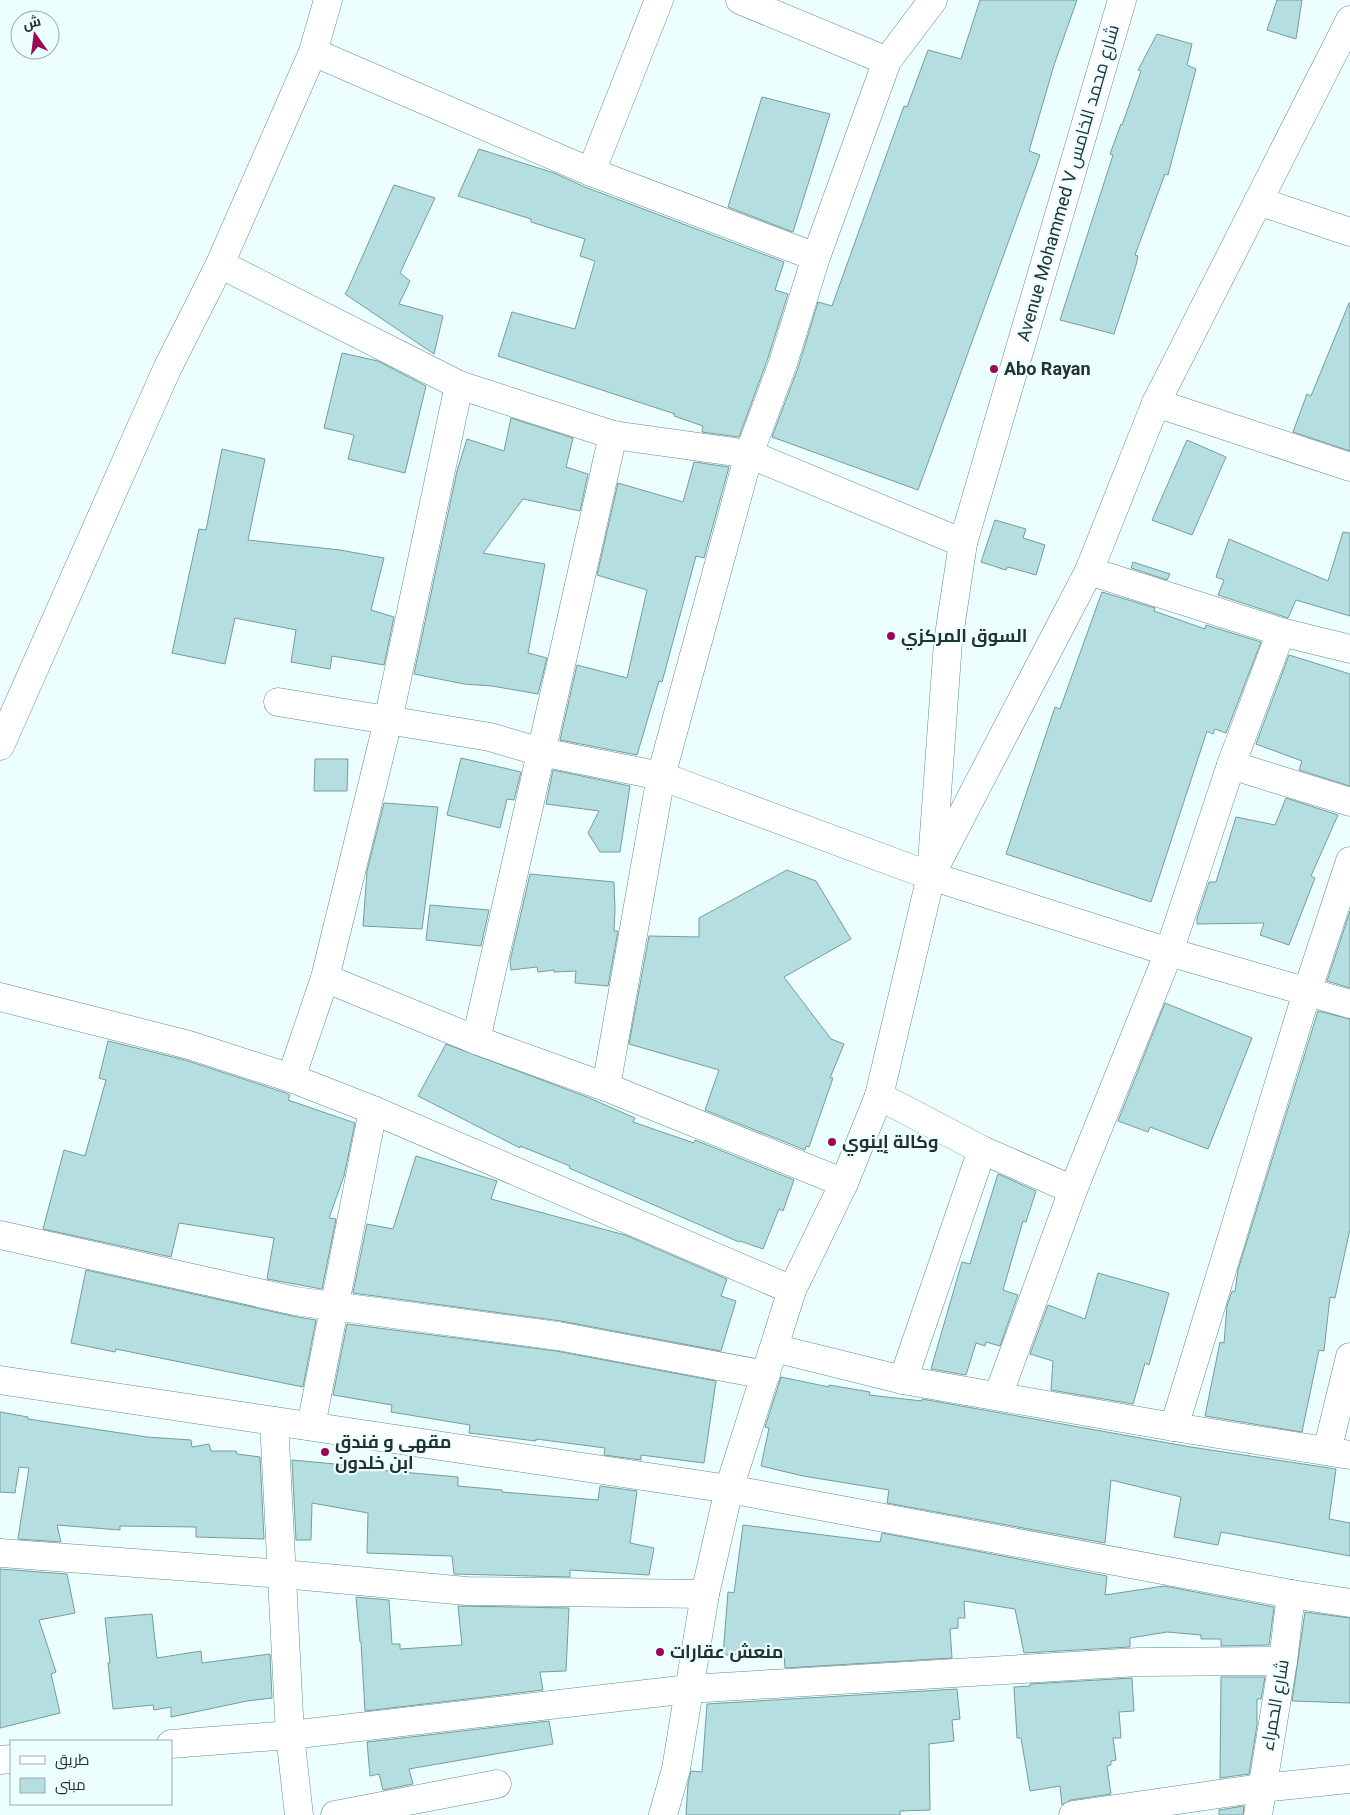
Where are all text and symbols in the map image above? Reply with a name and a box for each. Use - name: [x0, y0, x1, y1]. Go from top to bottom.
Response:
- north arrow: [10, 10, 60, 60]
- text: ش: [21, 12, 43, 33]
- street label: Avenue Mohammed V شارع محمد الخامس: [1012, 22, 1125, 344]
- place label: Abo Rayan: [1004, 358, 1091, 379]
- marker: Abo Rayan: [988, 363, 1000, 375]
- place label: السوق المركزي: [901, 625, 1027, 650]
- marker: السوق المركزي: [885, 630, 897, 642]
- place label: وكالة إينوي: [842, 1131, 938, 1156]
- marker: وكالة إينوي: [826, 1136, 838, 1148]
- place label: مقهى و فندق ابن خلدون: [335, 1431, 451, 1474]
- marker: مقهى و فندق ابن خلدون: [319, 1446, 331, 1458]
- place label: منعش عقارات: [670, 1641, 783, 1663]
- marker: منعش عقارات: [654, 1646, 666, 1658]
- street label: شارع الحمراء: [1256, 1658, 1295, 1752]
- legend: [10, 1740, 172, 1805]
- text: طريق: [55, 1751, 89, 1770]
- text: مبنى: [55, 1776, 86, 1795]

